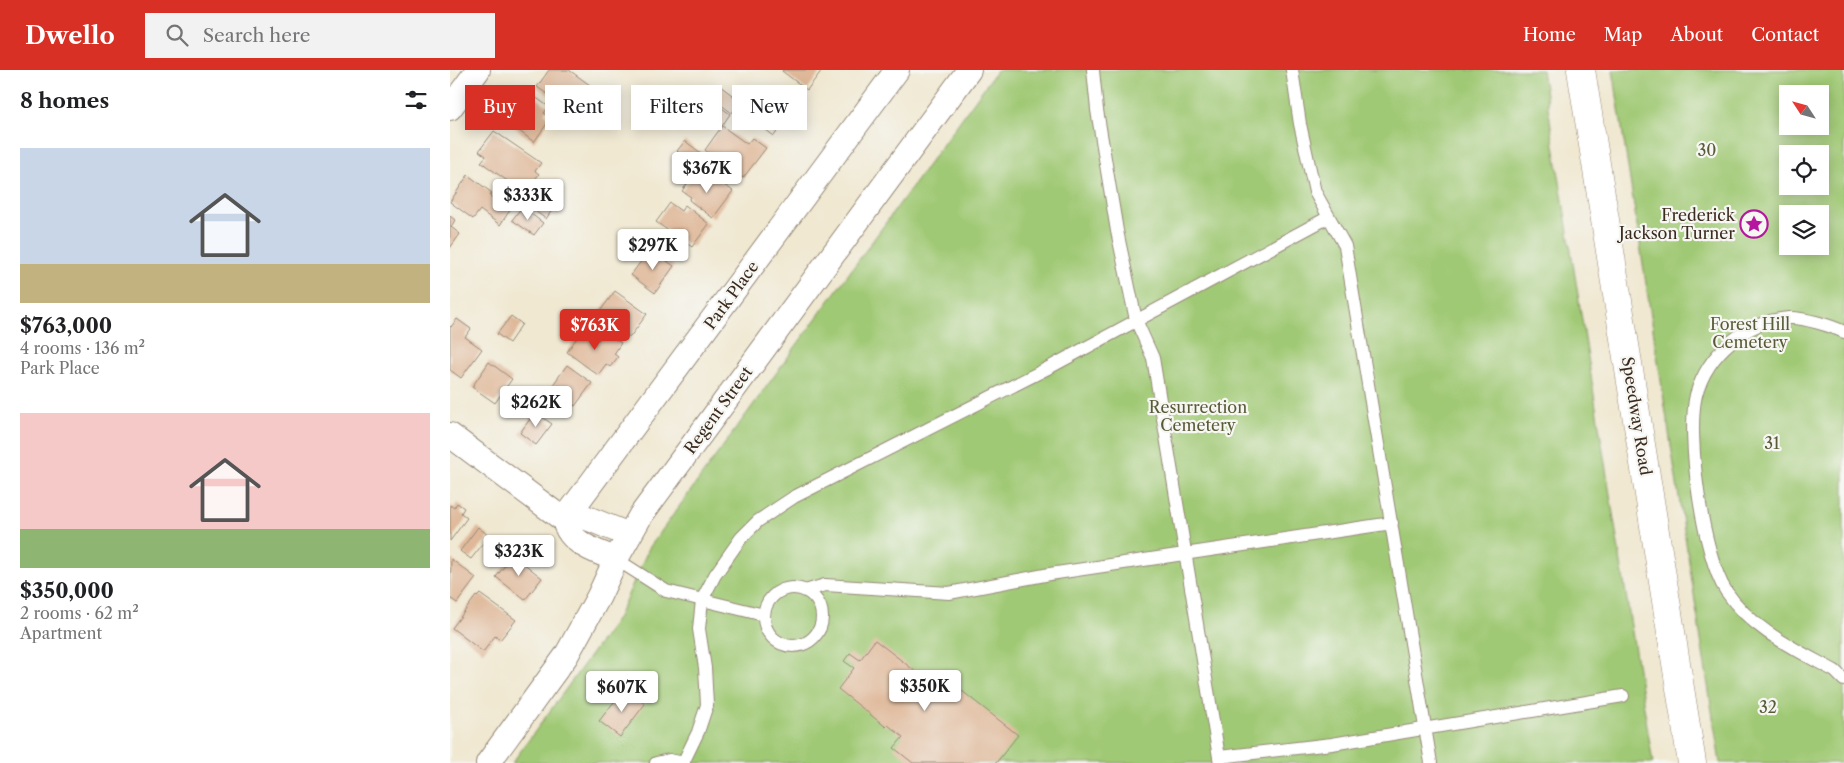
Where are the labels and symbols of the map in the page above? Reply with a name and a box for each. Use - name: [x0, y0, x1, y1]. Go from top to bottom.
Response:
- north arrow: [1779, 85, 1829, 135]
- park label: 30: [1698, 140, 1716, 160]
- pin: $367K: [672, 152, 742, 194]
- pin: $333K: [493, 178, 563, 221]
- place label: Frederick Jackson Turner: [1616, 205, 1736, 243]
- place icon: Frederick Jackson Turner: [1739, 209, 1769, 239]
- pin: $297K: [618, 228, 688, 271]
- street label: Park Place: [699, 257, 763, 333]
- pin: $763K: [560, 308, 630, 351]
- park label: Forest Hill Cemetery: [1710, 314, 1790, 352]
- street label: Speedway Road: [1618, 355, 1656, 477]
- street label: Regent Street: [680, 362, 757, 458]
- pin: $262K: [501, 386, 571, 428]
- park label: Resurrection Cemetery: [1149, 397, 1247, 435]
- park label: 31: [1764, 433, 1780, 453]
- pin: $323K: [484, 534, 554, 577]
- pin: $607K: [587, 670, 657, 713]
- pin: $350K: [890, 670, 960, 712]
- park label: 32: [1759, 697, 1777, 717]

